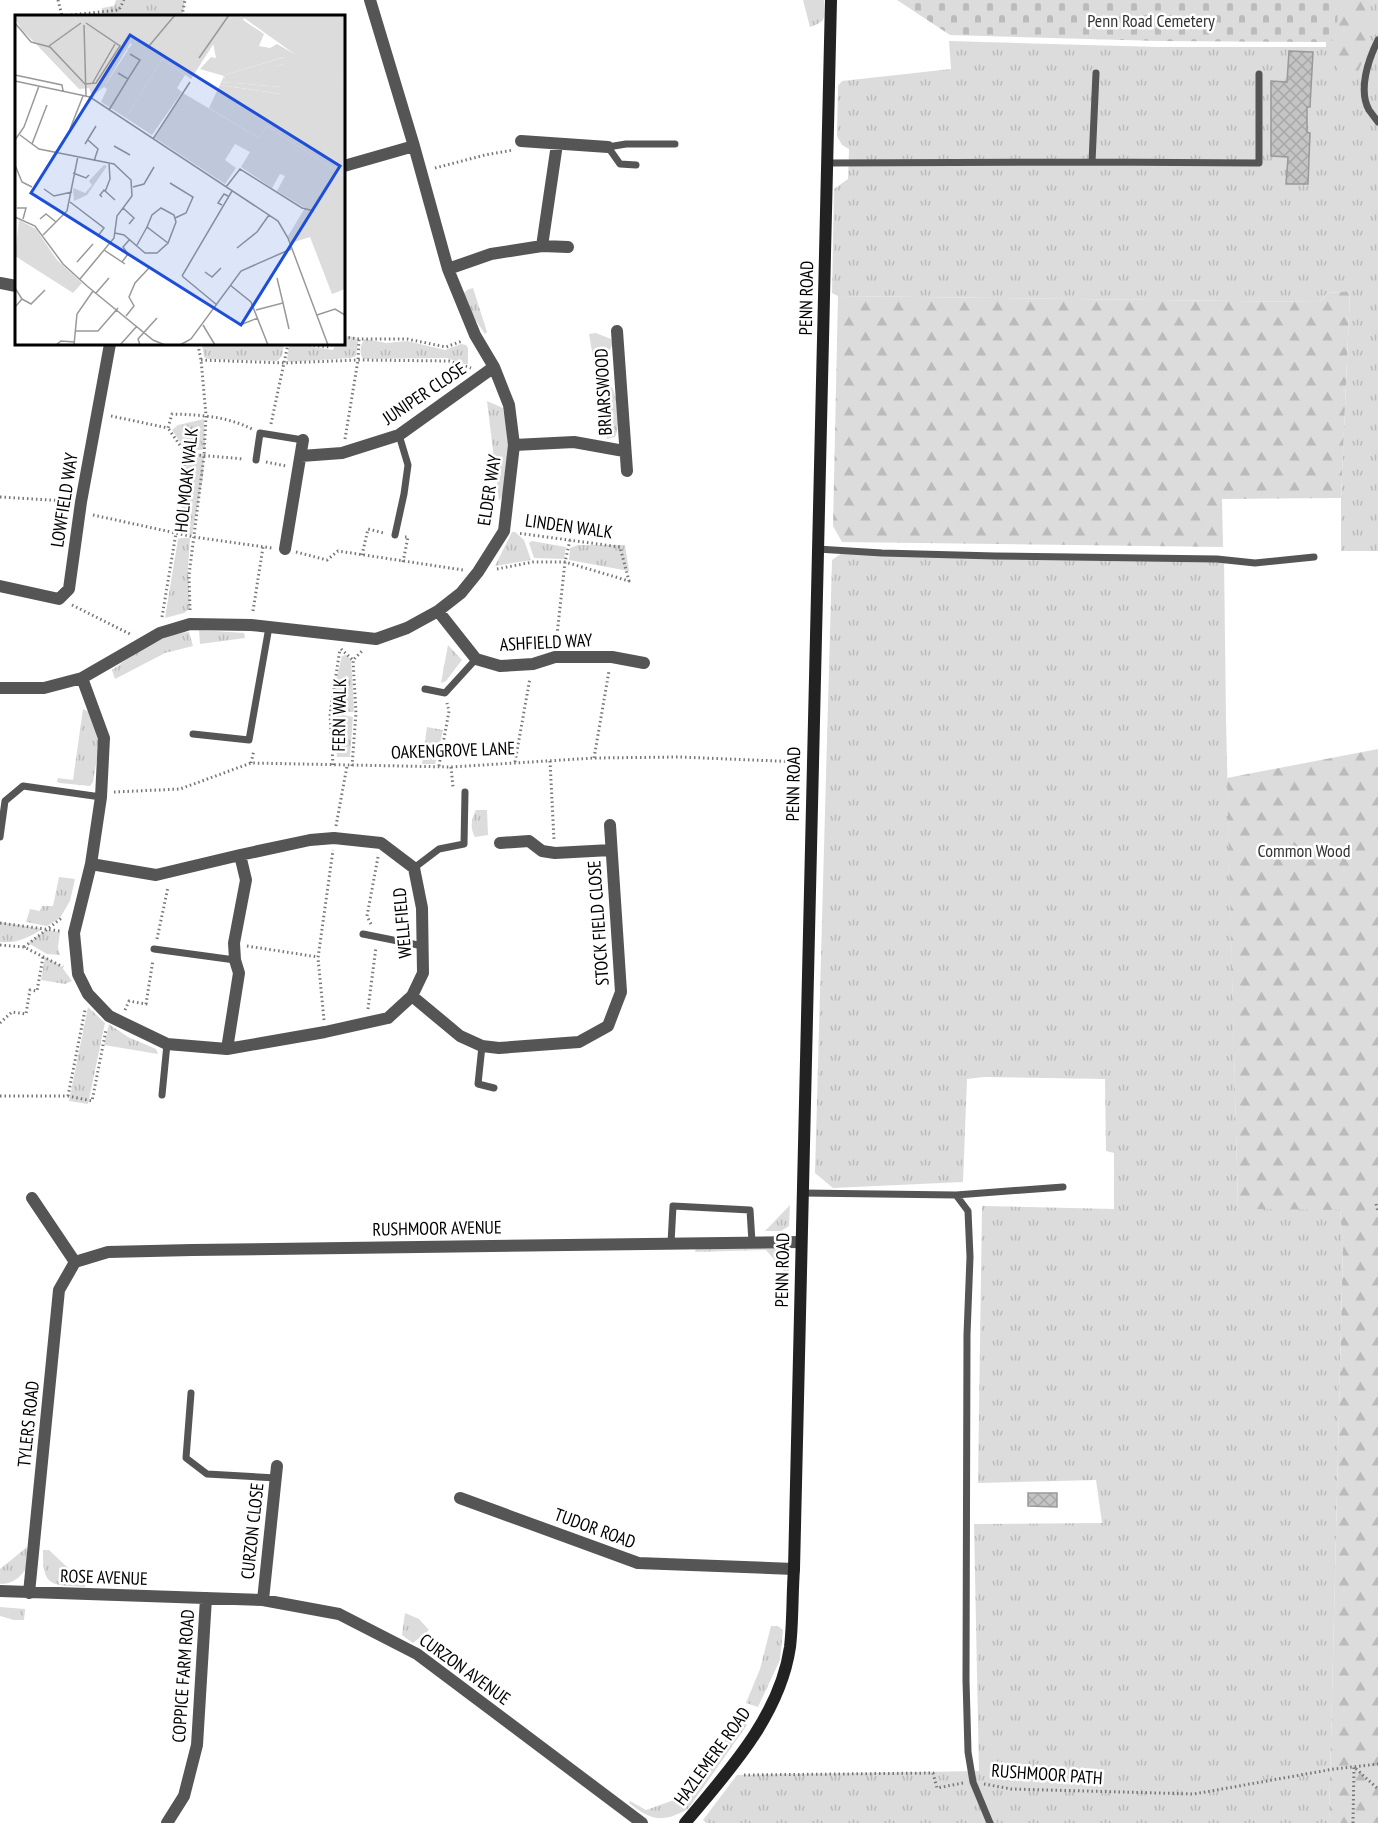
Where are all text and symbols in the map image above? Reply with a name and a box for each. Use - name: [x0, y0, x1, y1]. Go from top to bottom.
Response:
- park label: Penn Road Cemetery: [1087, 9, 1215, 32]
- inset map: [15, 15, 345, 345]
- street label: PENN ROAD: [794, 260, 818, 336]
- street label: BRIARSWOOD: [589, 348, 617, 436]
- street label: JUNIPER CLOSE: [377, 357, 470, 430]
- street label: HOLMOAK WALK: [169, 426, 203, 533]
- street label: LOWFIELD WAY: [45, 450, 83, 549]
- street label: ELDER WAY: [472, 452, 506, 527]
- street label: LINDEN WALK: [524, 508, 614, 544]
- street label: ASHFIELD WAY: [499, 628, 594, 656]
- street label: FERN WALK: [327, 678, 351, 752]
- street label: OAKENGROVE LANE: [391, 736, 515, 764]
- street label: PENN ROAD: [781, 746, 805, 822]
- park label: Common Wood: [1258, 839, 1350, 862]
- street label: STOCK FIELD CLOSE: [582, 860, 614, 986]
- street label: WELLFIELD: [387, 887, 417, 959]
- street label: RUSHMOOR AVENUE: [372, 1215, 502, 1241]
- street label: PENN ROAD: [770, 1232, 794, 1308]
- street label: TYLERS ROAD: [12, 1380, 44, 1468]
- street label: CURZON CLOSE: [236, 1482, 268, 1580]
- street label: TUDOR ROAD: [551, 1503, 639, 1553]
- street label: ROSE AVENUE: [60, 1564, 148, 1590]
- street label: COPPICE FARM ROAD: [167, 1609, 199, 1743]
- street label: CURZON AVENUE: [415, 1628, 515, 1710]
- street label: HAZLEMERE ROAD: [669, 1702, 755, 1810]
- street label: RUSHMOOR PATH: [991, 1759, 1103, 1789]

